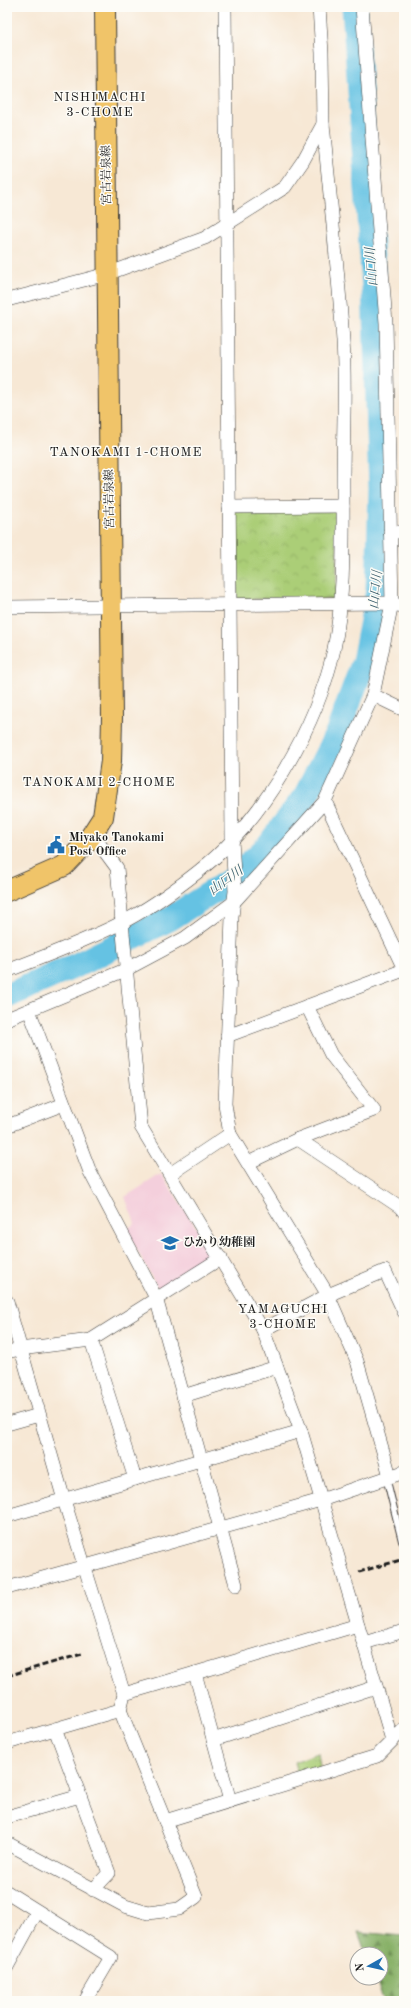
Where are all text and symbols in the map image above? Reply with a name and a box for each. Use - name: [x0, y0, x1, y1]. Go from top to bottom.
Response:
- district label: NISHIMACHI 3-CHOME: [54, 91, 146, 119]
- street label: 宮古岩泉線: [98, 145, 114, 205]
- water label: 山口川: [363, 245, 380, 287]
- district label: TANOKAMI 1-CHOME: [50, 446, 202, 459]
- street label: 宮古岩泉線: [101, 469, 117, 529]
- water label: 山口川: [367, 568, 385, 610]
- district label: TANOKAMI 2-CHOME: [23, 776, 175, 789]
- place label: Miyako Tanokami Post Office: [69, 832, 164, 858]
- public building icon: Miyako Tanokami Post Office: [46, 835, 66, 855]
- water label: 山口川: [206, 862, 247, 898]
- school or university icon: ひかり幼稚園: [160, 1233, 180, 1253]
- place label: ひかり幼稚園: [183, 1235, 255, 1249]
- district label: YAMAGUCHI 3-CHOME: [238, 1303, 328, 1331]
- north arrow: [349, 1946, 389, 1986]
- text: N: [354, 1962, 367, 1972]

